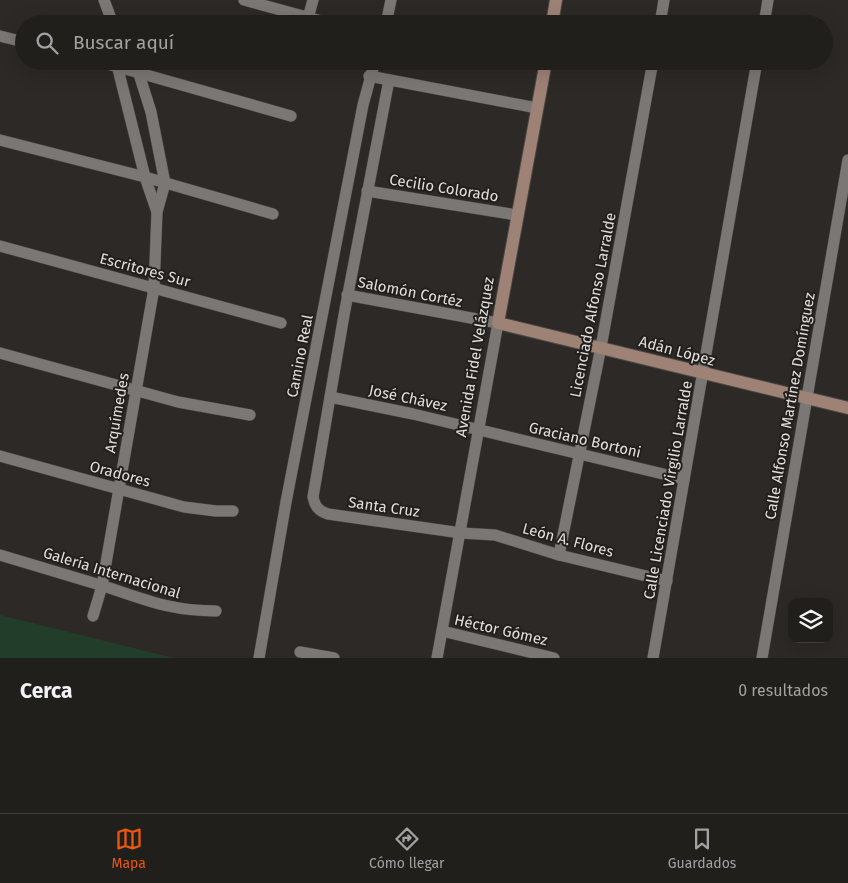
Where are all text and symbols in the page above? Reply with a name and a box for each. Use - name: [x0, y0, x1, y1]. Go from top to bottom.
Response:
- search box: [15, 15, 833, 70]
- icon: search: [33, 29, 61, 57]
- text: Buscar aquí: [73, 31, 174, 54]
- street label: Cecilio Colorado: [388, 170, 500, 206]
- street label: Licenciado Alfonso Larralde: [566, 211, 620, 399]
- street label: Escritores Sur: [98, 249, 193, 291]
- street label: Salomón Cortéz: [356, 273, 464, 311]
- street label: Avenida Fidel Velázquez: [452, 275, 498, 438]
- street label: Calle Alfonso Martínez Domínguez: [761, 291, 819, 521]
- street label: Camino Real: [283, 312, 317, 399]
- street label: Adán López: [637, 332, 717, 370]
- street label: Arquímedes: [101, 372, 133, 454]
- street label: Calle Licenciado Virgilio Larralde: [640, 379, 696, 601]
- street label: José Chávez: [367, 381, 449, 415]
- street label: Graciano Bortoni: [527, 418, 643, 462]
- street label: Oradores: [88, 457, 152, 491]
- street label: Santa Cruz: [347, 493, 421, 521]
- street label: León A. Flores: [520, 519, 616, 561]
- street label: Galería Internacional: [41, 544, 183, 603]
- map controls: [788, 598, 833, 643]
- button: layers: [788, 598, 833, 643]
- street label: Héctor Gómez: [453, 611, 550, 650]
- text: Cerca: [20, 678, 72, 704]
- text: 0 resultados: [738, 681, 828, 700]
- tab: Mapa: [112, 825, 146, 872]
- tab: Cómo llegar: [369, 825, 445, 872]
- tab: Guardados: [668, 825, 736, 872]

